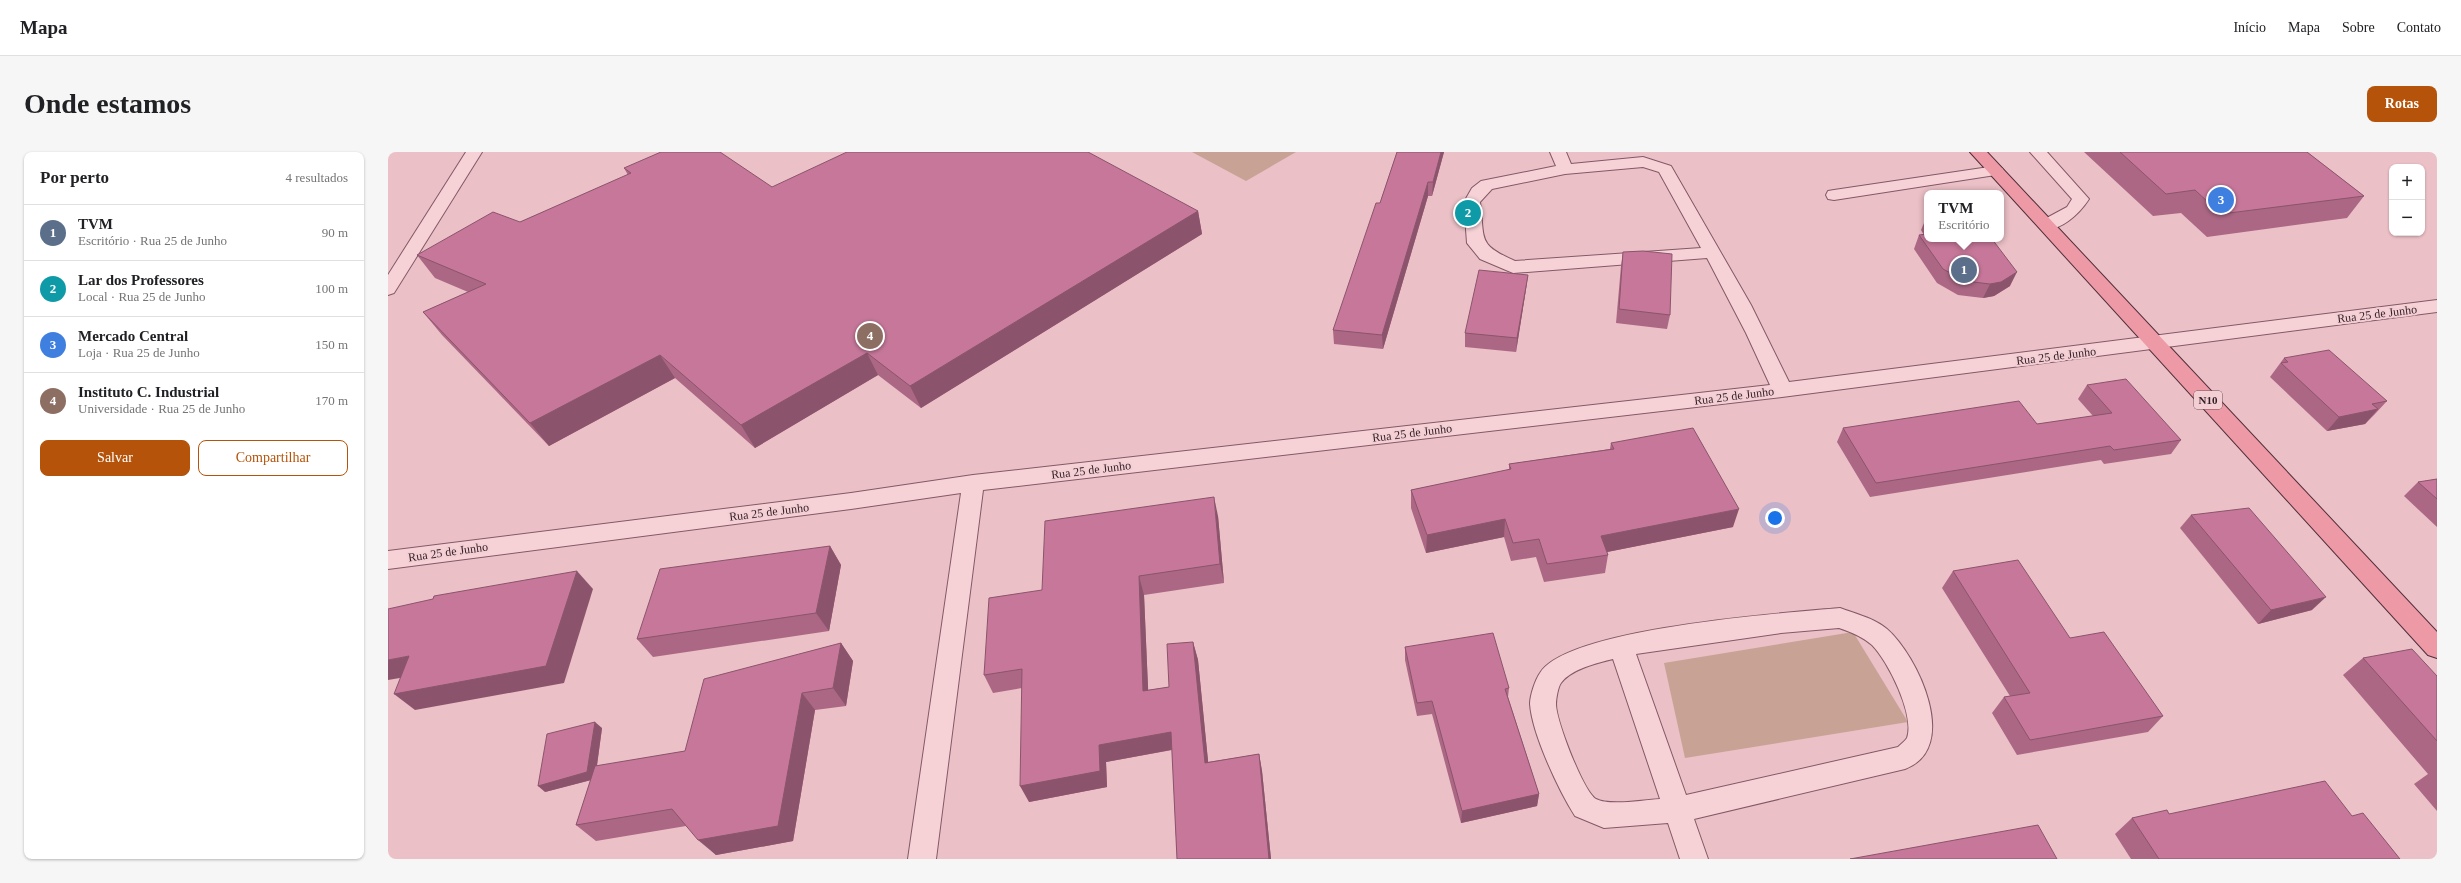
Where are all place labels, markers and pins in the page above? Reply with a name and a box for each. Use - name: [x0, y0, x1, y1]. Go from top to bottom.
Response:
- pin: 3: [2208, 185, 2234, 215]
- pin: 2: [1455, 198, 1481, 228]
- pin: 1: [1951, 255, 1977, 285]
- pin: 4: [857, 321, 883, 351]

